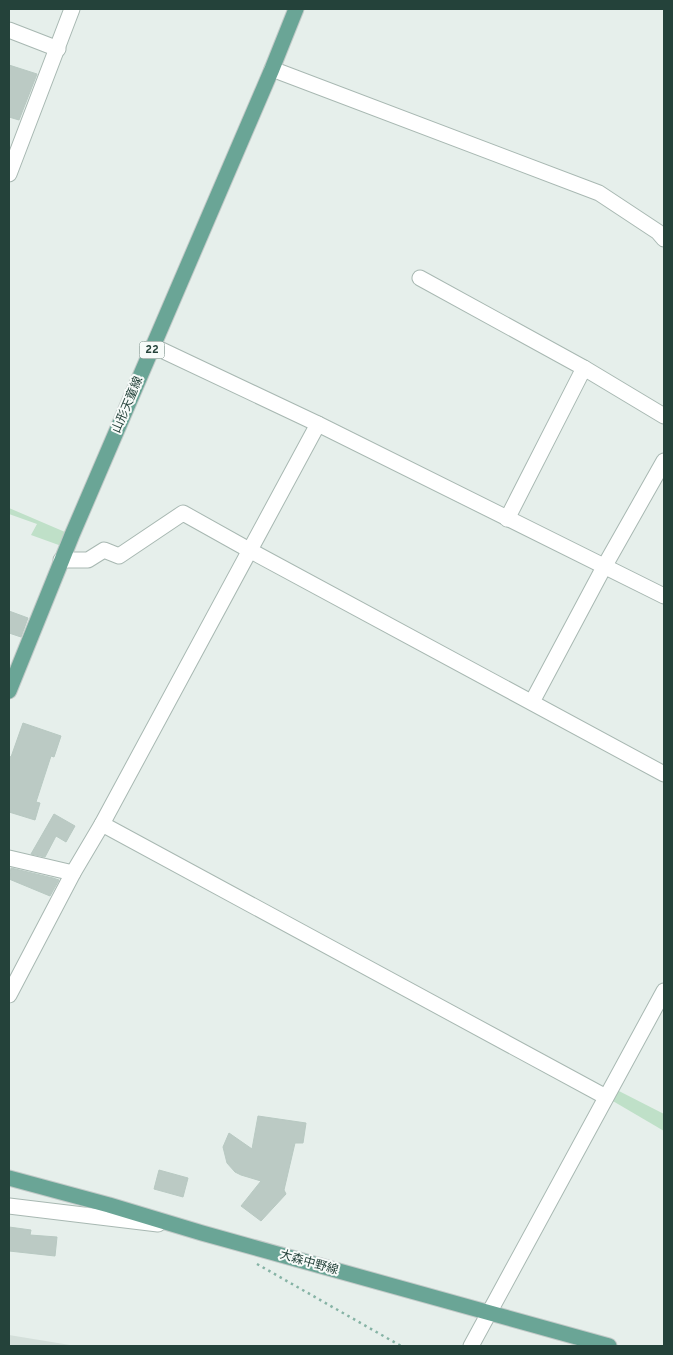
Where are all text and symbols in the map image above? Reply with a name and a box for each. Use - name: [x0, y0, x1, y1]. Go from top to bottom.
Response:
- road number: 22: [140, 342, 164, 358]
- street label: 山形天童線: [109, 374, 147, 436]
- street label: 大森中野線: [278, 1247, 340, 1279]

